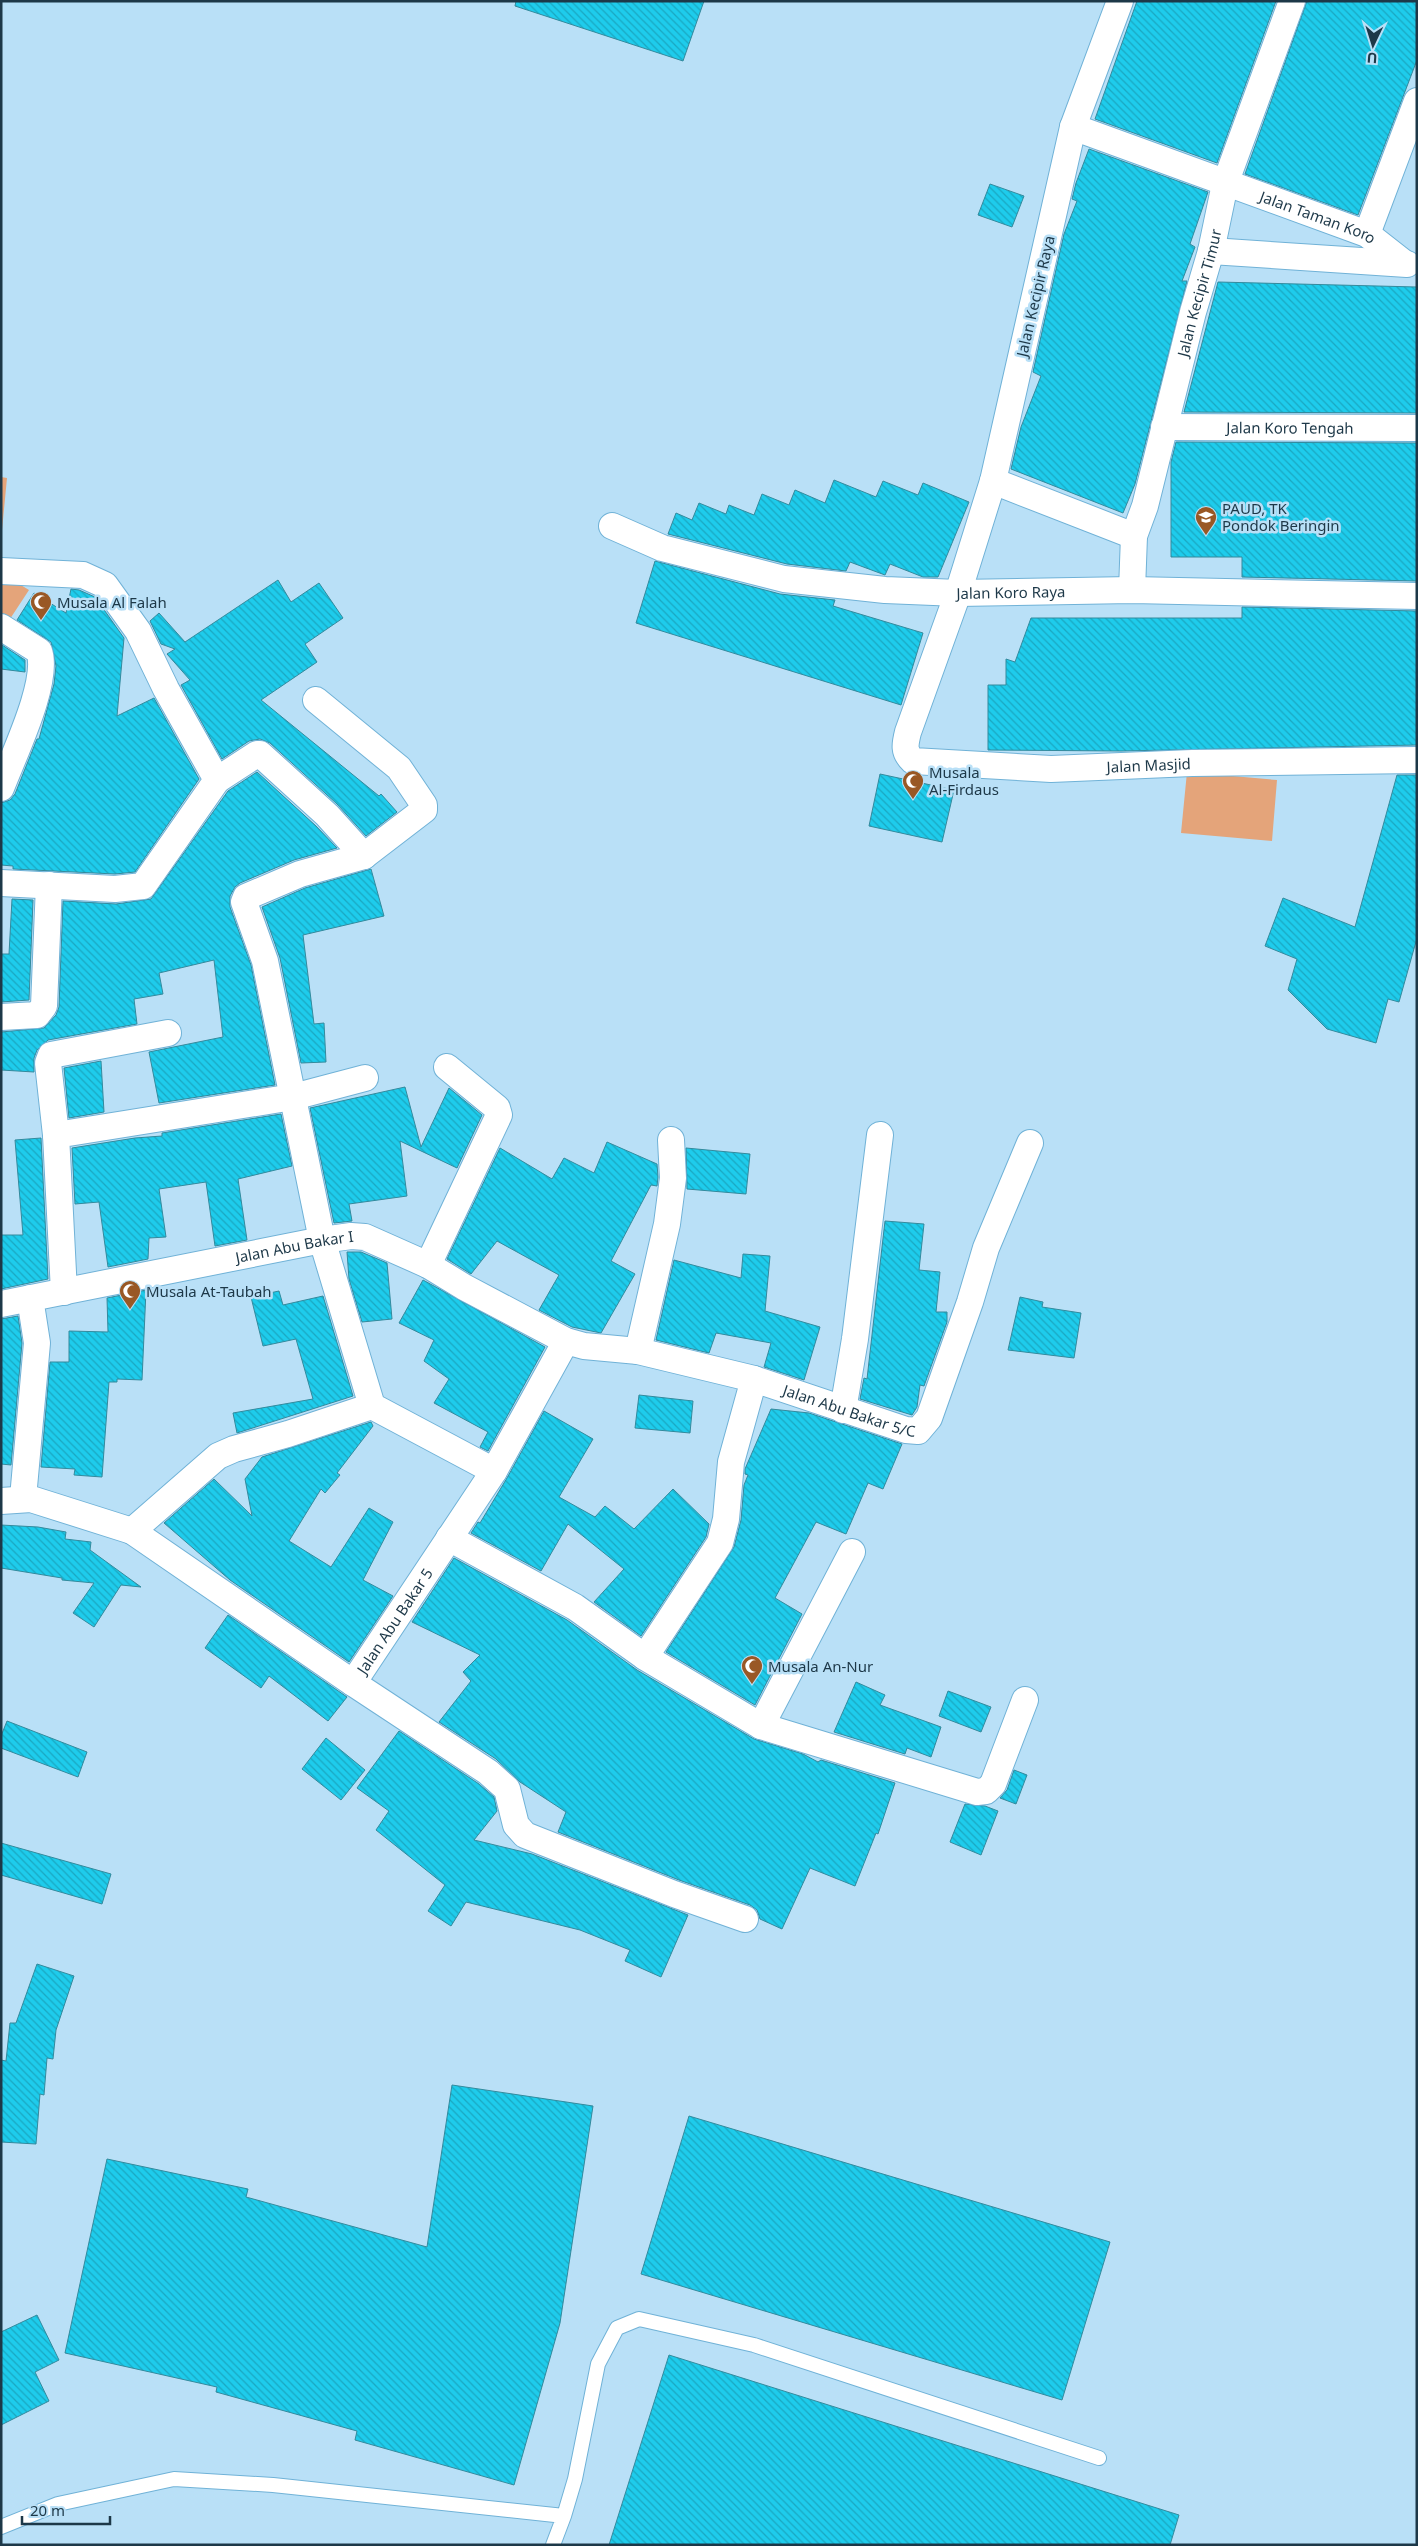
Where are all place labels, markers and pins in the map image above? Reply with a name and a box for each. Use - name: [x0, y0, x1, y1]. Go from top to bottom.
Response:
- place label: PAUD, TK Pondok Beringin: [1222, 498, 1340, 535]
- school or university icon: PAUD, TK Pondok Beringin: [1194, 505, 1218, 536]
- mosque icon: Musala Al Falah: [29, 590, 53, 621]
- place label: Musala Al Falah: [57, 592, 167, 612]
- place label: Musala Al-Firdaus: [929, 762, 999, 799]
- mosque icon: Musala Al-Firdaus: [901, 769, 925, 800]
- mosque icon: Musala At-Taubah: [118, 1279, 142, 1310]
- place label: Musala At-Taubah: [146, 1281, 272, 1301]
- mosque icon: Musala An-Nur: [740, 1654, 764, 1685]
- place label: Musala An-Nur: [768, 1656, 873, 1676]

